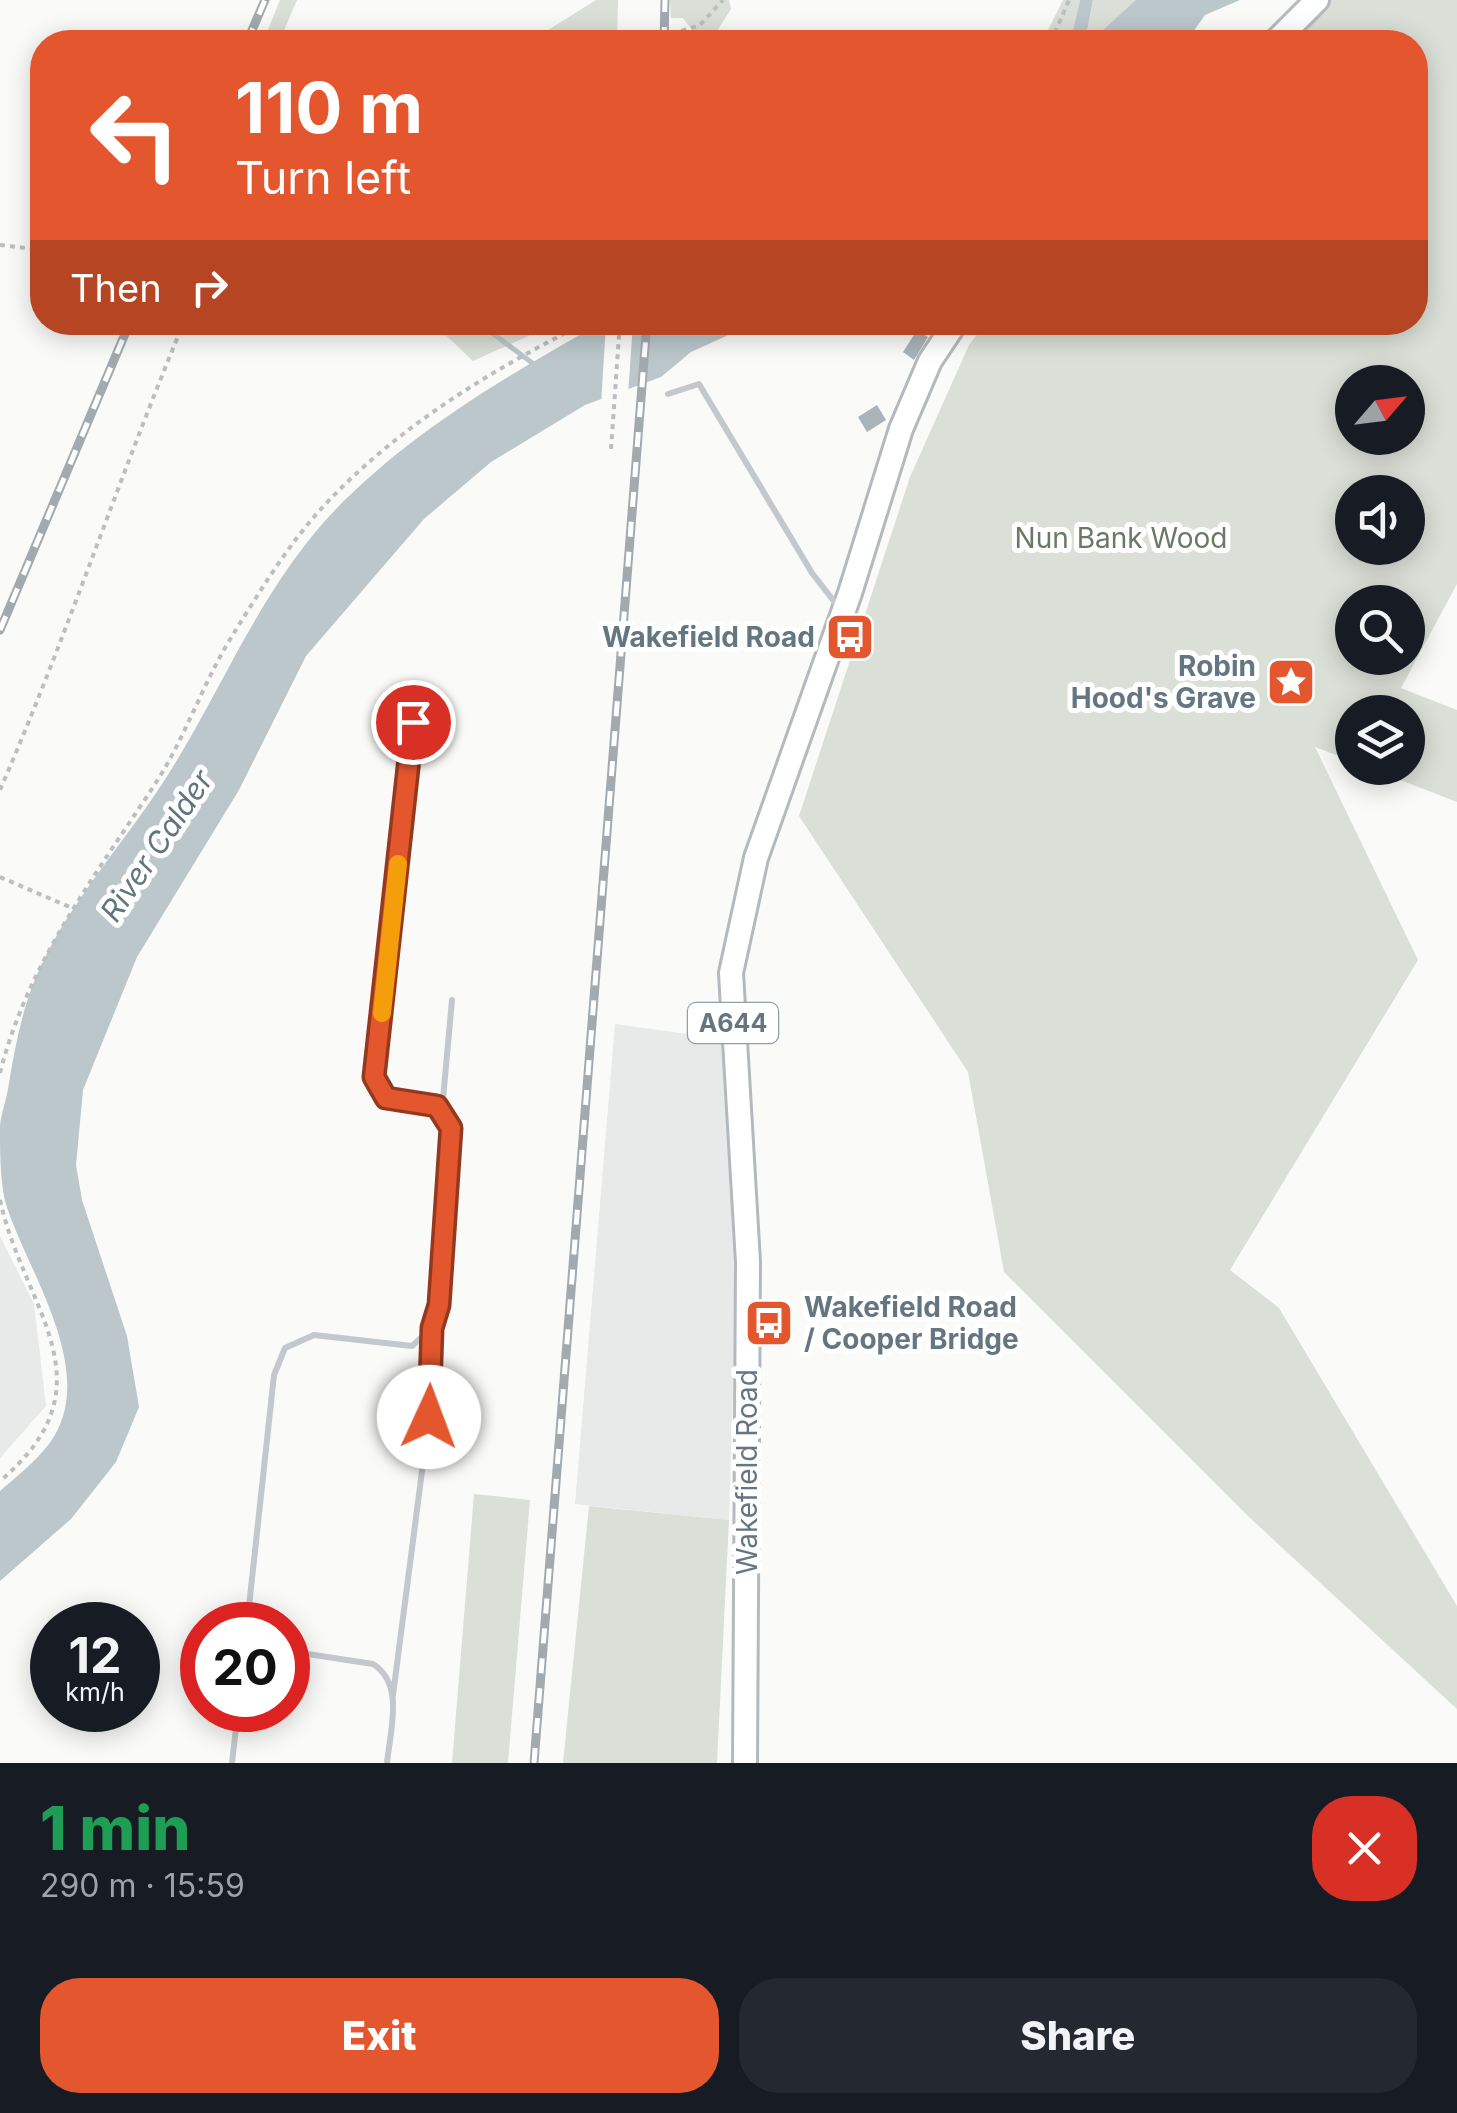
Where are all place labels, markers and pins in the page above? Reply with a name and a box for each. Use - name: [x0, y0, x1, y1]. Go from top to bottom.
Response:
- bus stop icon: Wakefield Road: [824, 611, 876, 663]
- place label: Wakefield Road: [602, 620, 815, 654]
- place label: Robin Hood's Grave: [1071, 649, 1256, 715]
- place icon: Robin Hood's Grave: [1265, 656, 1317, 708]
- pin: [371, 680, 456, 765]
- place label: Wakefield Road / Cooper Bridge: [804, 1290, 1019, 1356]
- bus stop icon: Wakefield Road / Cooper Bridge: [743, 1297, 795, 1349]

